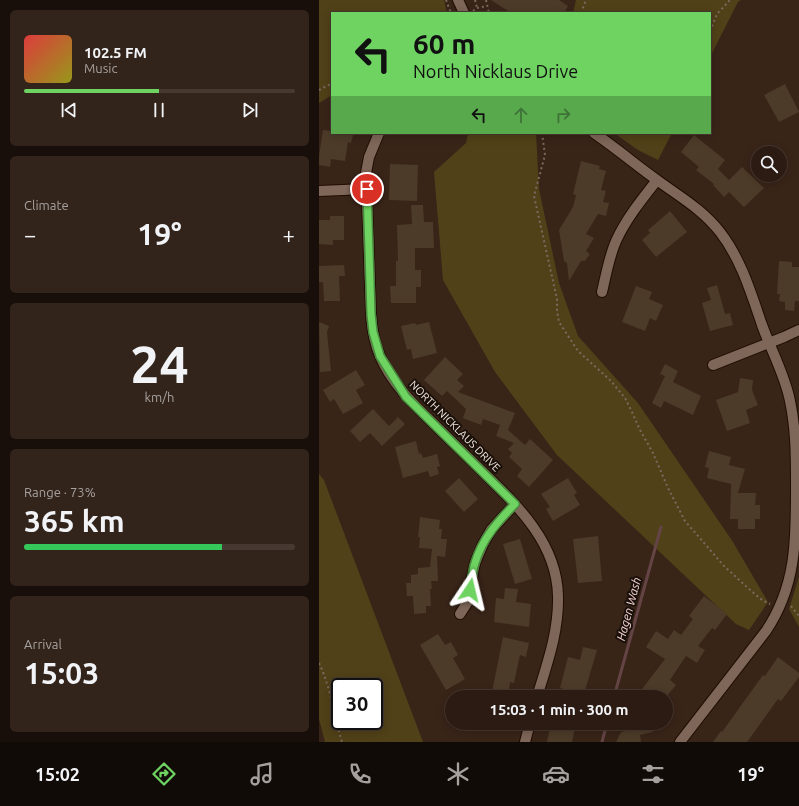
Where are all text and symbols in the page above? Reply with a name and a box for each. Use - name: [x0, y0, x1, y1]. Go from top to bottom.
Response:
- icon: left: [347, 28, 399, 80]
- text: 60 m: [413, 28, 475, 59]
- text: 102.5 FM: [84, 44, 147, 61]
- text: Music: [84, 61, 118, 75]
- text: North Nicklaus Drive: [413, 61, 578, 81]
- icon: previous: [58, 99, 80, 121]
- icon: pause: [148, 99, 170, 121]
- icon: next: [239, 99, 261, 121]
- icon: left: [468, 104, 490, 126]
- icon: ahead: [510, 104, 532, 126]
- icon: right: [552, 104, 574, 126]
- map controls: [751, 146, 787, 182]
- button: search: [751, 146, 787, 182]
- pin: [350, 172, 384, 206]
- icon: arrive: [356, 178, 378, 200]
- text: Climate: [24, 198, 69, 212]
- text: 19°: [137, 217, 182, 251]
- text: −: [24, 222, 36, 247]
- text: +: [283, 222, 295, 247]
- text: 24: [130, 335, 189, 393]
- street label: NORTH NICKLAUS DRIVE: [407, 378, 503, 474]
- text: km/h: [144, 390, 175, 404]
- text: Range · 73%: [24, 485, 96, 499]
- text: 365 km: [24, 504, 125, 538]
- position arrow: [449, 569, 491, 611]
- water label: Hagen Wash: [614, 576, 643, 642]
- text: Arrival: [24, 637, 62, 651]
- text: 15:03: [24, 656, 99, 690]
- speed limit sign: 30: [331, 678, 383, 730]
- text: 15:03 · 1 min · 300 m: [490, 701, 628, 718]
- icon: directions: [150, 760, 178, 788]
- icon: music: [248, 760, 276, 788]
- icon: phone: [346, 760, 374, 788]
- icon: climate: [444, 760, 472, 788]
- icon: car: [542, 760, 570, 788]
- icon: filters: [639, 760, 667, 788]
- text: 15:02: [35, 764, 80, 784]
- text: 19°: [737, 764, 764, 784]

